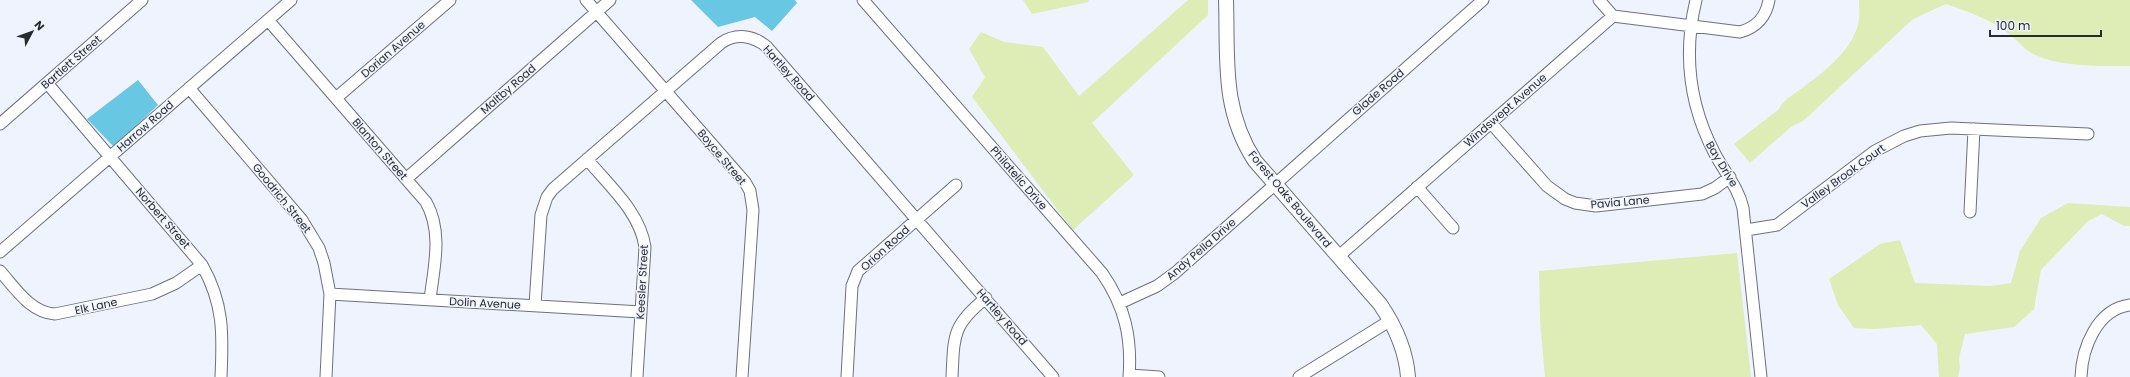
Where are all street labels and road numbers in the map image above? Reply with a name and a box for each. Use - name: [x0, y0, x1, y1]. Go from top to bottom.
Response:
- street label: Dorian Avenue: [357, 16, 429, 81]
- street label: Bartlett Street: [37, 31, 105, 93]
- street label: Hartley Road: [759, 41, 819, 105]
- street label: Maltby Road: [477, 60, 539, 118]
- street label: Glade Road: [1348, 65, 1408, 119]
- street label: Windswept Avenue: [1460, 69, 1550, 151]
- street label: Harrow Road: [113, 97, 177, 155]
- street label: Blanton Street: [349, 115, 411, 183]
- street label: Boyce Street: [694, 126, 750, 188]
- street label: Bay Drive: [1702, 138, 1742, 190]
- street label: Valley Brook Court: [1798, 140, 1888, 212]
- street label: Philatelic Drive: [987, 143, 1051, 213]
- street label: Forest Oaks Boulevard: [1245, 147, 1335, 251]
- street label: Goodrich Street: [249, 160, 315, 236]
- street label: Norbert Street: [132, 184, 194, 252]
- street label: Pavia Lane: [1590, 191, 1650, 213]
- street label: Andy Pella Drive: [1163, 214, 1239, 284]
- street label: Orion Road: [857, 222, 913, 274]
- street label: Keesler Street: [632, 244, 652, 320]
- street label: Hartley Road: [973, 285, 1031, 349]
- street label: Dolin Avenue: [449, 293, 521, 313]
- street label: Elk Lane: [73, 294, 119, 318]

